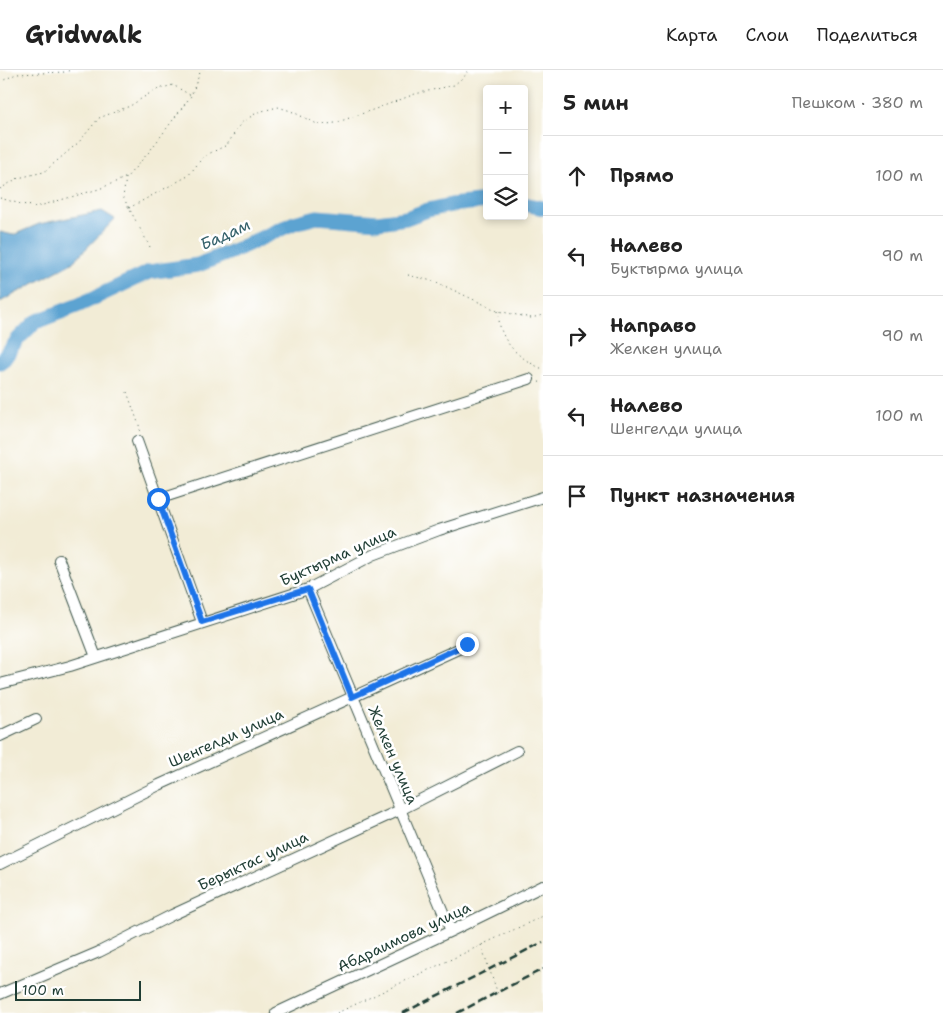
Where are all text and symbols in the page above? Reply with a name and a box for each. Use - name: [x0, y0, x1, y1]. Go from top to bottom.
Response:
- text: Gridwalk: [25, 19, 142, 51]
- text: Карта: [666, 23, 717, 47]
- text: Слои: [745, 23, 789, 47]
- text: Поделиться: [817, 23, 918, 47]
- map controls: [483, 85, 528, 220]
- button: +: [483, 85, 528, 130]
- text: 5 мин: [563, 89, 629, 117]
- text: Пешком · 380 m: [792, 92, 923, 113]
- button: −: [483, 130, 528, 175]
- icon: ahead: [563, 162, 591, 190]
- text: Прямо: [610, 163, 674, 188]
- text: 100 m: [875, 165, 923, 186]
- button: layers: [483, 175, 528, 220]
- water label: Бадам: [197, 214, 254, 255]
- text: Налево: [610, 233, 683, 258]
- icon: left: [563, 242, 591, 270]
- text: 90 m: [882, 245, 923, 266]
- text: Буктырма улица: [610, 258, 743, 279]
- text: Направо: [610, 313, 696, 338]
- icon: right: [563, 322, 591, 350]
- text: 90 m: [882, 325, 923, 346]
- text: Желкен улица: [610, 338, 722, 359]
- text: Налево: [610, 393, 683, 418]
- icon: left: [563, 402, 591, 430]
- text: 100 m: [875, 405, 923, 426]
- text: Шенгелди улица: [610, 418, 742, 439]
- icon: arrive: [563, 482, 591, 510]
- text: Пункт назначения: [610, 483, 795, 508]
- route start: [147, 488, 170, 511]
- street label: Буктырма улица: [277, 521, 400, 590]
- route end: [456, 633, 479, 656]
- street label: Шенгелди улица: [165, 703, 287, 772]
- street label: Желкен улица: [363, 703, 423, 808]
- street label: Берыктас улица: [195, 826, 312, 895]
- street label: Абдраимова улица: [334, 897, 475, 977]
- scale bar: [15, 978, 141, 1001]
- text: 100 m: [22, 981, 64, 999]

